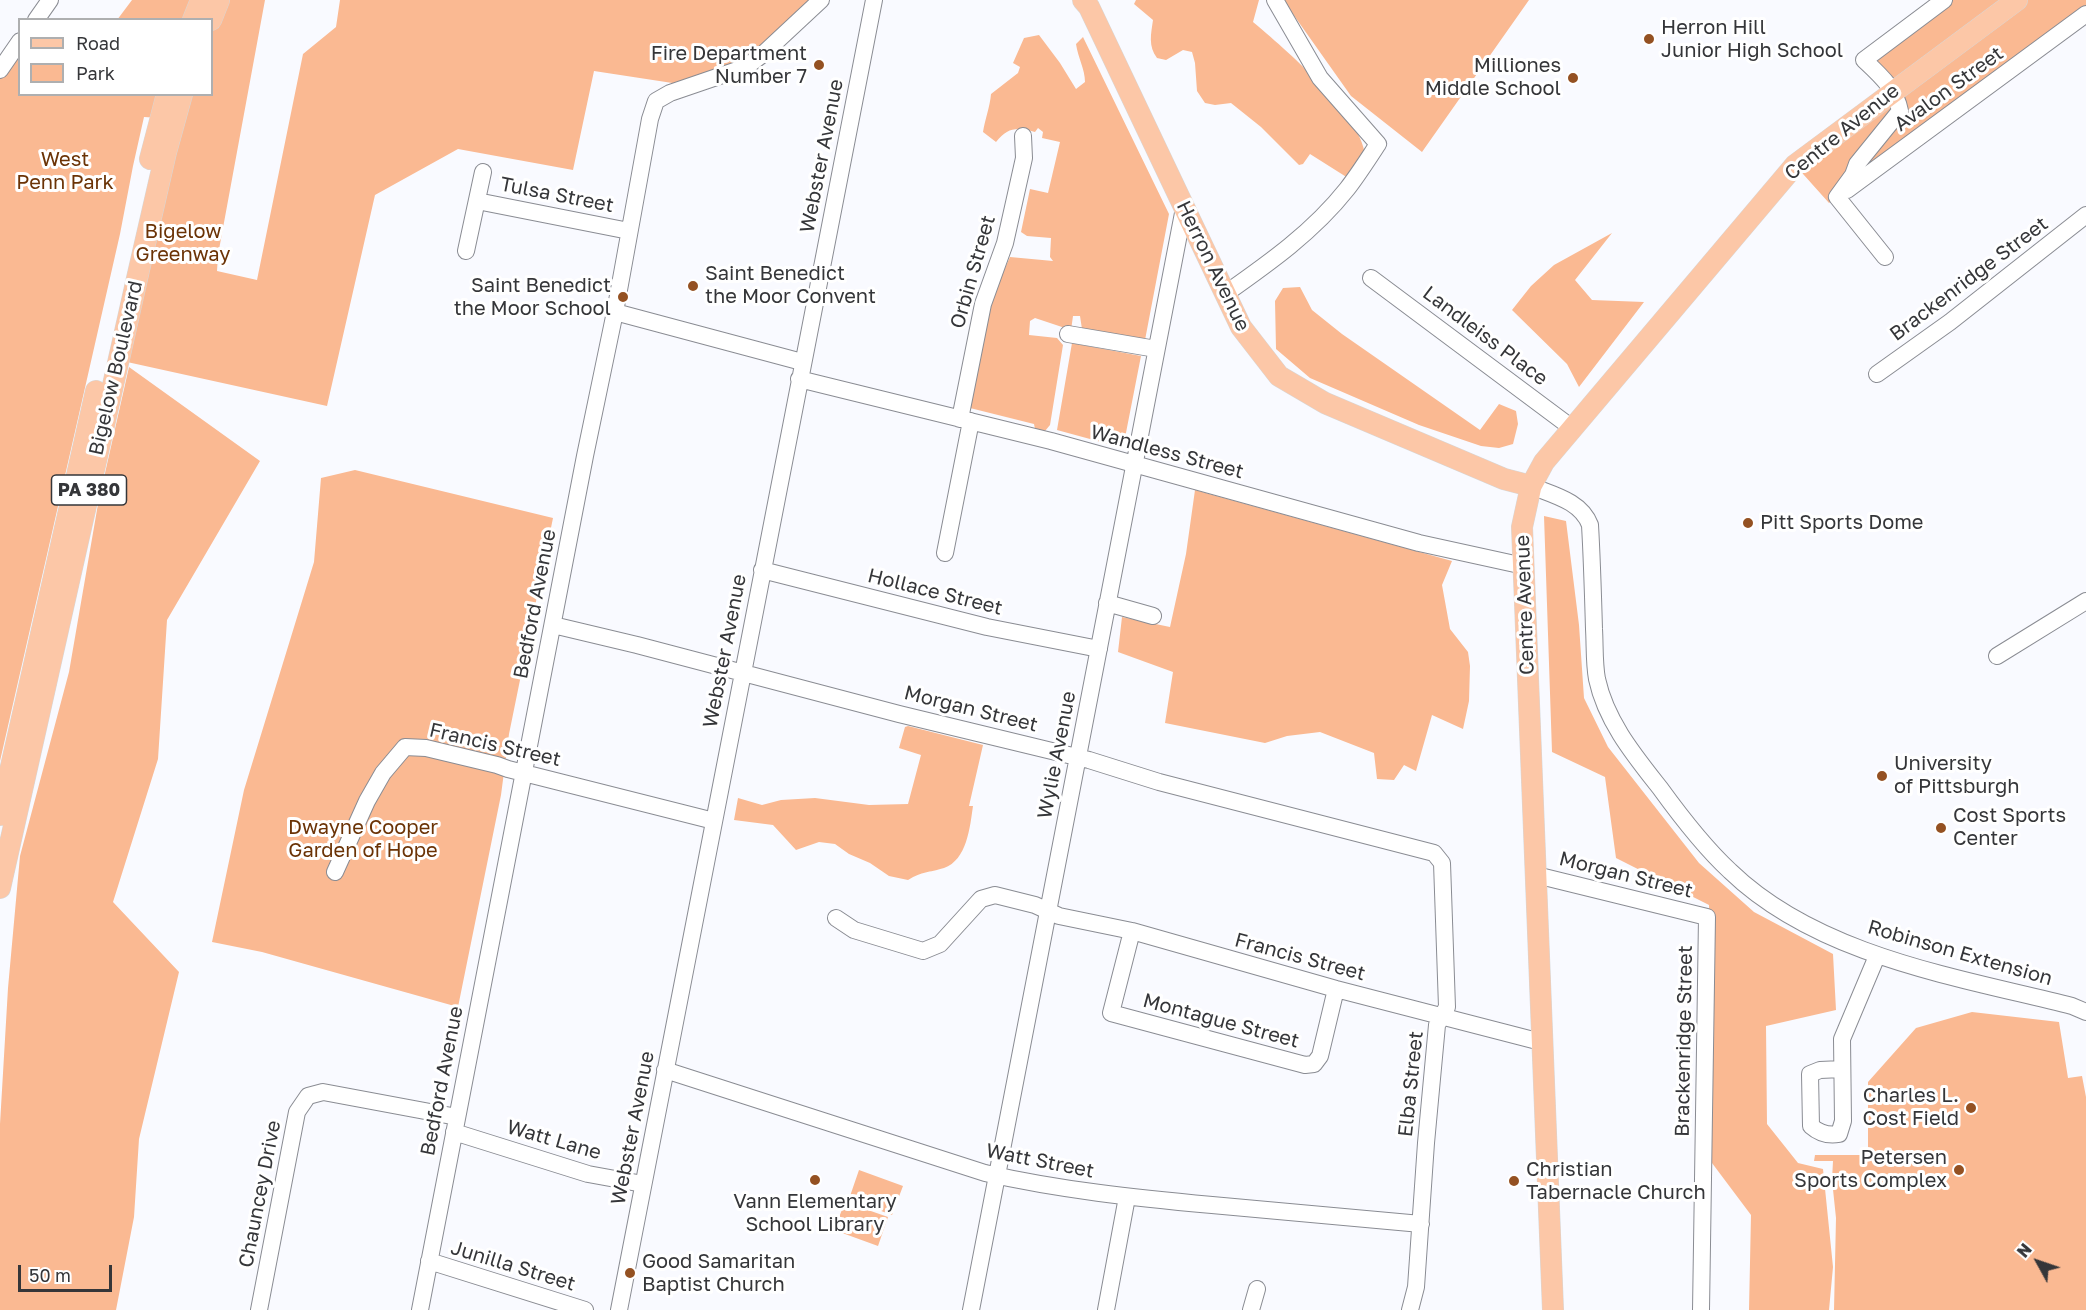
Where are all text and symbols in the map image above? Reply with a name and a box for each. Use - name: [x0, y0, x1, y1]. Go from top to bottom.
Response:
- place label: Herron Hill Junior High School: [1661, 16, 1843, 63]
- legend: [18, 18, 213, 96]
- text: Road: [76, 32, 120, 54]
- marker: Herron Hill Junior High School: [1642, 32, 1656, 46]
- street label: Avalon Street: [1890, 41, 2008, 137]
- place label: Fire Department Number 7: [651, 42, 807, 89]
- place label: Milliones Middle School: [1425, 54, 1561, 101]
- marker: Fire Department Number 7: [812, 58, 826, 72]
- text: Park: [76, 62, 115, 84]
- marker: Milliones Middle School: [1566, 71, 1580, 85]
- street label: Webster Avenue: [795, 77, 849, 235]
- street label: Centre Avenue: [1780, 79, 1904, 185]
- park label: West Penn Park: [16, 148, 114, 195]
- street label: Tulsa Street: [498, 172, 616, 218]
- street label: Herron Avenue: [1171, 197, 1255, 335]
- street label: Brackenridge Street: [1885, 212, 2053, 346]
- street label: Orbin Street: [945, 213, 1001, 331]
- park label: Bigelow Greenway: [136, 220, 230, 267]
- place label: Saint Benedict the Moor Convent: [705, 262, 876, 309]
- place label: Saint Benedict the Moor School: [454, 274, 611, 321]
- street label: Bigelow Boulevard: [84, 278, 148, 458]
- marker: Saint Benedict the Moor Convent: [686, 279, 700, 293]
- street label: Landleiss Place: [1418, 281, 1552, 391]
- marker: Saint Benedict the Moor School: [616, 290, 630, 304]
- street label: Wandless Street: [1088, 420, 1246, 484]
- road number: PA 380: [52, 475, 127, 505]
- place label: Pitt Sports Dome: [1760, 511, 1923, 535]
- marker: Pitt Sports Dome: [1741, 516, 1755, 530]
- street label: Bedford Avenue: [509, 527, 561, 681]
- street label: Centre Avenue: [1511, 535, 1539, 675]
- street label: Hollace Street: [865, 564, 1005, 620]
- street label: Webster Avenue: [698, 572, 752, 730]
- street label: Morgan Street: [902, 681, 1040, 737]
- street label: Wylie Avenue: [1033, 689, 1081, 821]
- street label: Francis Street: [427, 718, 563, 772]
- place label: University of Pittsburgh: [1894, 752, 2020, 799]
- marker: University of Pittsburgh: [1875, 769, 1889, 783]
- place label: Cost Sports Center: [1953, 804, 2066, 851]
- park label: Dwayne Cooper Garden of Hope: [288, 816, 438, 863]
- marker: Cost Sports Center: [1934, 821, 1948, 835]
- street label: Morgan Street: [1557, 847, 1695, 903]
- street label: Robinson Extension: [1865, 915, 2055, 991]
- street label: Francis Street: [1232, 928, 1368, 986]
- street label: Brackenridge Street: [1670, 945, 1698, 1137]
- street label: Montague Street: [1140, 989, 1302, 1053]
- street label: Bedford Avenue: [416, 1004, 468, 1158]
- street label: Elba Street: [1394, 1030, 1428, 1138]
- street label: Webster Avenue: [606, 1049, 660, 1207]
- place label: Charles L. Cost Field: [1862, 1084, 1959, 1131]
- marker: Charles L. Cost Field: [1964, 1101, 1978, 1115]
- street label: Watt Lane: [504, 1115, 604, 1165]
- street label: Chauncey Drive: [234, 1118, 286, 1270]
- street label: Watt Street: [984, 1139, 1096, 1183]
- place label: Petersen Sports Complex: [1794, 1146, 1947, 1193]
- place label: Christian Tabernacle Church: [1526, 1158, 1706, 1205]
- marker: Petersen Sports Complex: [1952, 1163, 1966, 1177]
- marker: Vann Elementary School Library: [808, 1173, 822, 1187]
- marker: Christian Tabernacle Church: [1507, 1174, 1521, 1188]
- place label: Vann Elementary School Library: [733, 1190, 897, 1237]
- north arrow: [2008, 1232, 2068, 1292]
- street label: Junilla Street: [448, 1236, 578, 1296]
- text: N: [2013, 1239, 2036, 1262]
- place label: Good Samaritan Baptist Church: [642, 1250, 795, 1297]
- scale bar: [21, 1253, 116, 1291]
- text: 50 m: [29, 1264, 71, 1286]
- marker: Good Samaritan Baptist Church: [623, 1266, 637, 1280]

